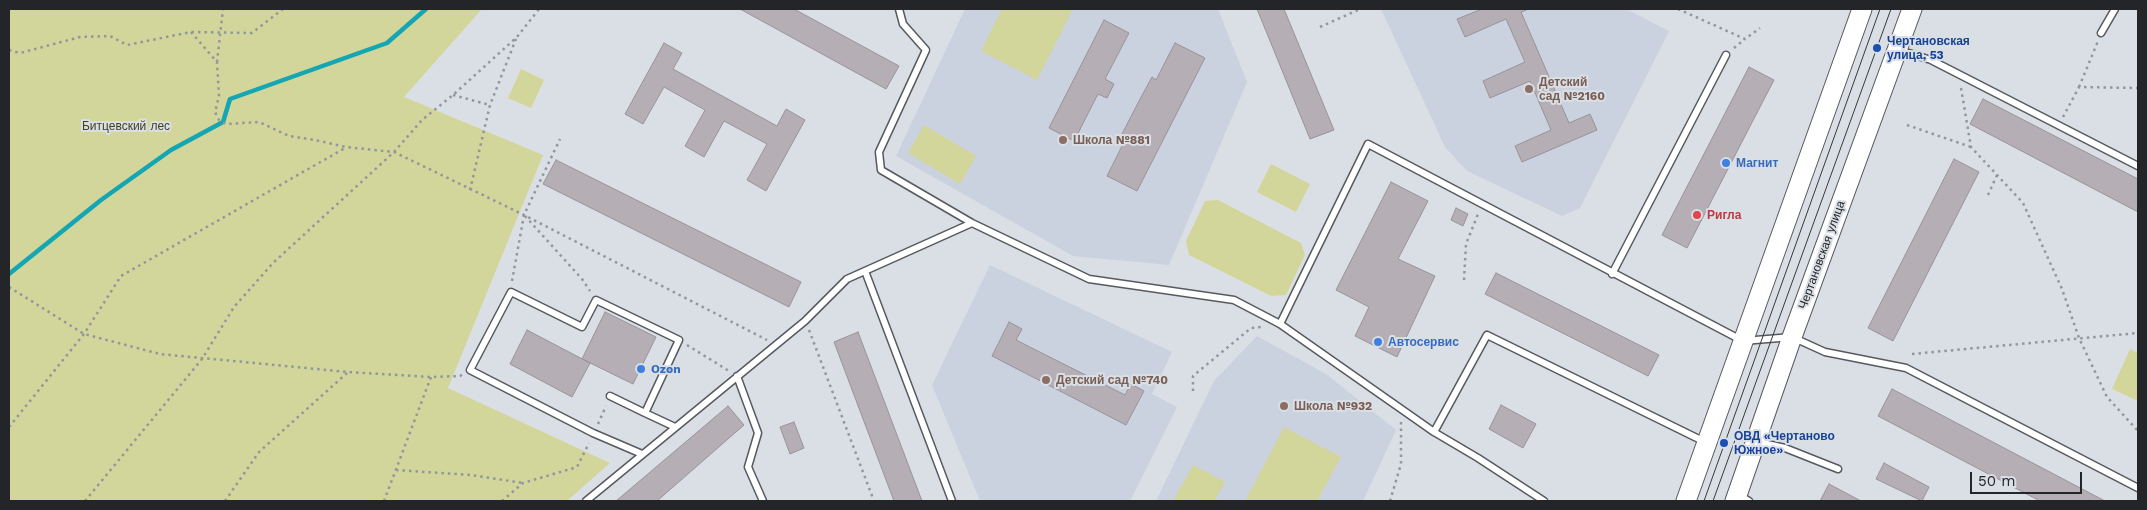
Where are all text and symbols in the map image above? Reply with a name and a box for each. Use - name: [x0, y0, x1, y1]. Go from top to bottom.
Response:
- place label: Чертановская улица, 53: [1887, 34, 1970, 62]
- marker: Чертановская улица, 53: [1871, 42, 1883, 54]
- place label: Детский сад №2160: [1539, 75, 1605, 103]
- marker: Детский сад №2160: [1523, 83, 1535, 95]
- park label: Битцевский лес: [82, 119, 170, 133]
- place label: Школа №881: [1073, 133, 1150, 147]
- marker: Школа №881: [1057, 134, 1069, 146]
- place label: Магнит: [1736, 156, 1778, 170]
- marker: Магнит: [1720, 157, 1732, 169]
- street label: Чертановская улица: [1796, 199, 1848, 311]
- place label: Ригла: [1707, 208, 1741, 222]
- marker: Ригла: [1691, 209, 1703, 221]
- place label: Автосервис: [1388, 335, 1459, 349]
- marker: Автосервис: [1372, 336, 1384, 348]
- place label: Ozon: [651, 362, 681, 376]
- marker: Ozon: [635, 363, 647, 375]
- place label: Детский сад №740: [1056, 373, 1168, 387]
- marker: Детский сад №740: [1040, 374, 1052, 386]
- place label: Школа №932: [1294, 399, 1372, 413]
- marker: Школа №932: [1278, 400, 1290, 412]
- place label: ОВД «Чертаново Южное»: [1734, 429, 1835, 457]
- marker: ОВД «Чертаново Южное»: [1718, 437, 1730, 449]
- scale bar: [1972, 462, 2084, 494]
- text: 50 m: [1978, 472, 2015, 490]

